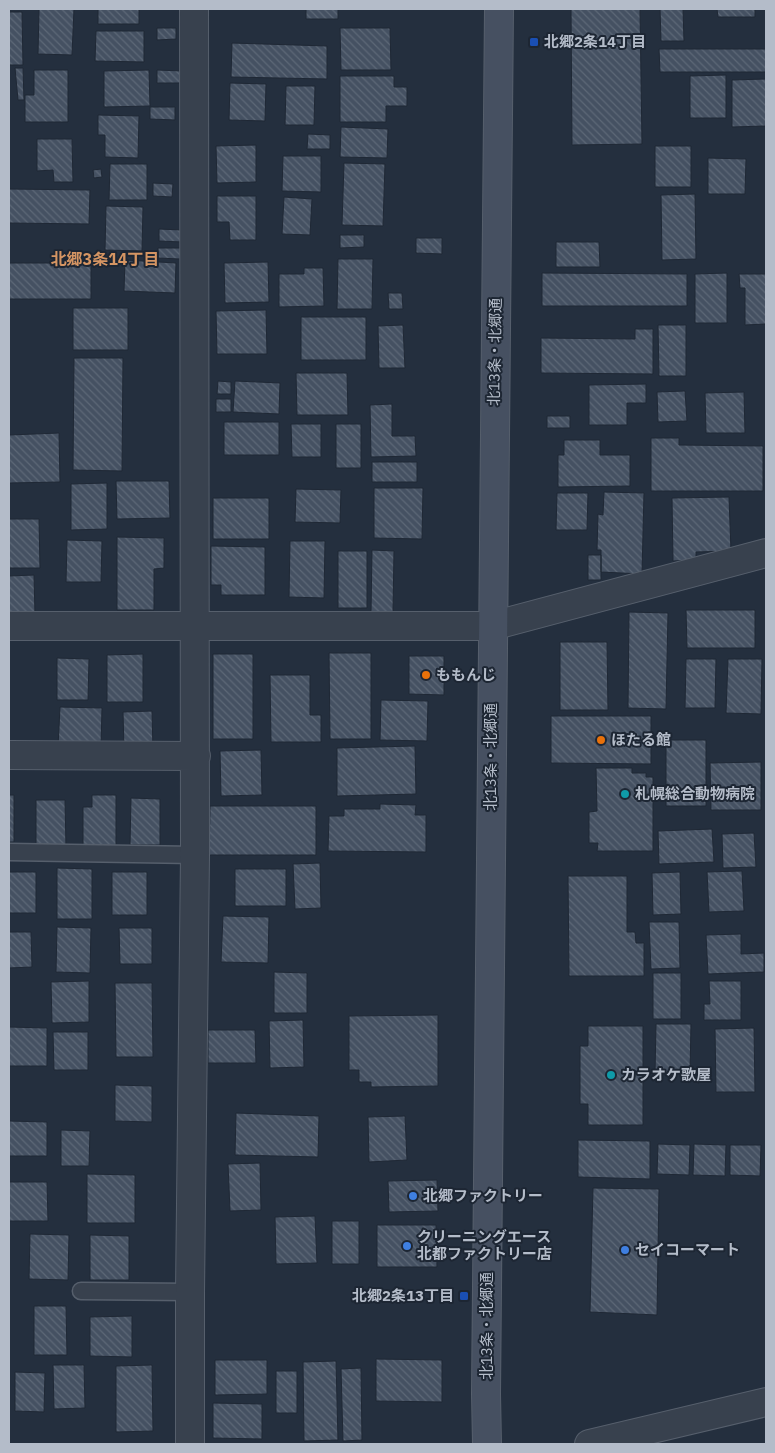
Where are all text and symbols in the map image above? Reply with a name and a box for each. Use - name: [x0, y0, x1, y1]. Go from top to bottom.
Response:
- place label: 北郷2条14丁目: [544, 32, 646, 51]
- marker: 北郷2条14丁目: [528, 36, 540, 48]
- district label: 北郷3条14丁目: [51, 249, 159, 269]
- street label: 北13条・北郷通: [484, 298, 505, 406]
- place label: ももんじ: [436, 665, 496, 684]
- marker: ももんじ: [420, 669, 432, 681]
- street label: 北13条・北郷通: [481, 703, 500, 811]
- place label: ほたる館: [611, 730, 671, 749]
- marker: ほたる館: [595, 734, 607, 746]
- place label: 札幌総合動物病院: [635, 784, 755, 803]
- marker: 札幌総合動物病院: [619, 788, 631, 800]
- place label: カラオケ歌屋: [621, 1065, 711, 1084]
- marker: カラオケ歌屋: [605, 1069, 617, 1081]
- place label: 北郷ファクトリー: [423, 1186, 543, 1205]
- marker: 北郷ファクトリー: [407, 1190, 419, 1202]
- place label: クリーニングエース 北都ファクトリー店: [417, 1227, 552, 1263]
- marker: クリーニングエース 北都ファクトリー店: [401, 1240, 413, 1252]
- place label: セイコーマート: [635, 1240, 740, 1259]
- marker: セイコーマート: [619, 1244, 631, 1256]
- street label: 北13条・北郷通: [477, 1272, 496, 1380]
- place label: 北郷2条13丁目: [352, 1286, 454, 1305]
- marker: 北郷2条13丁目: [458, 1290, 470, 1302]

